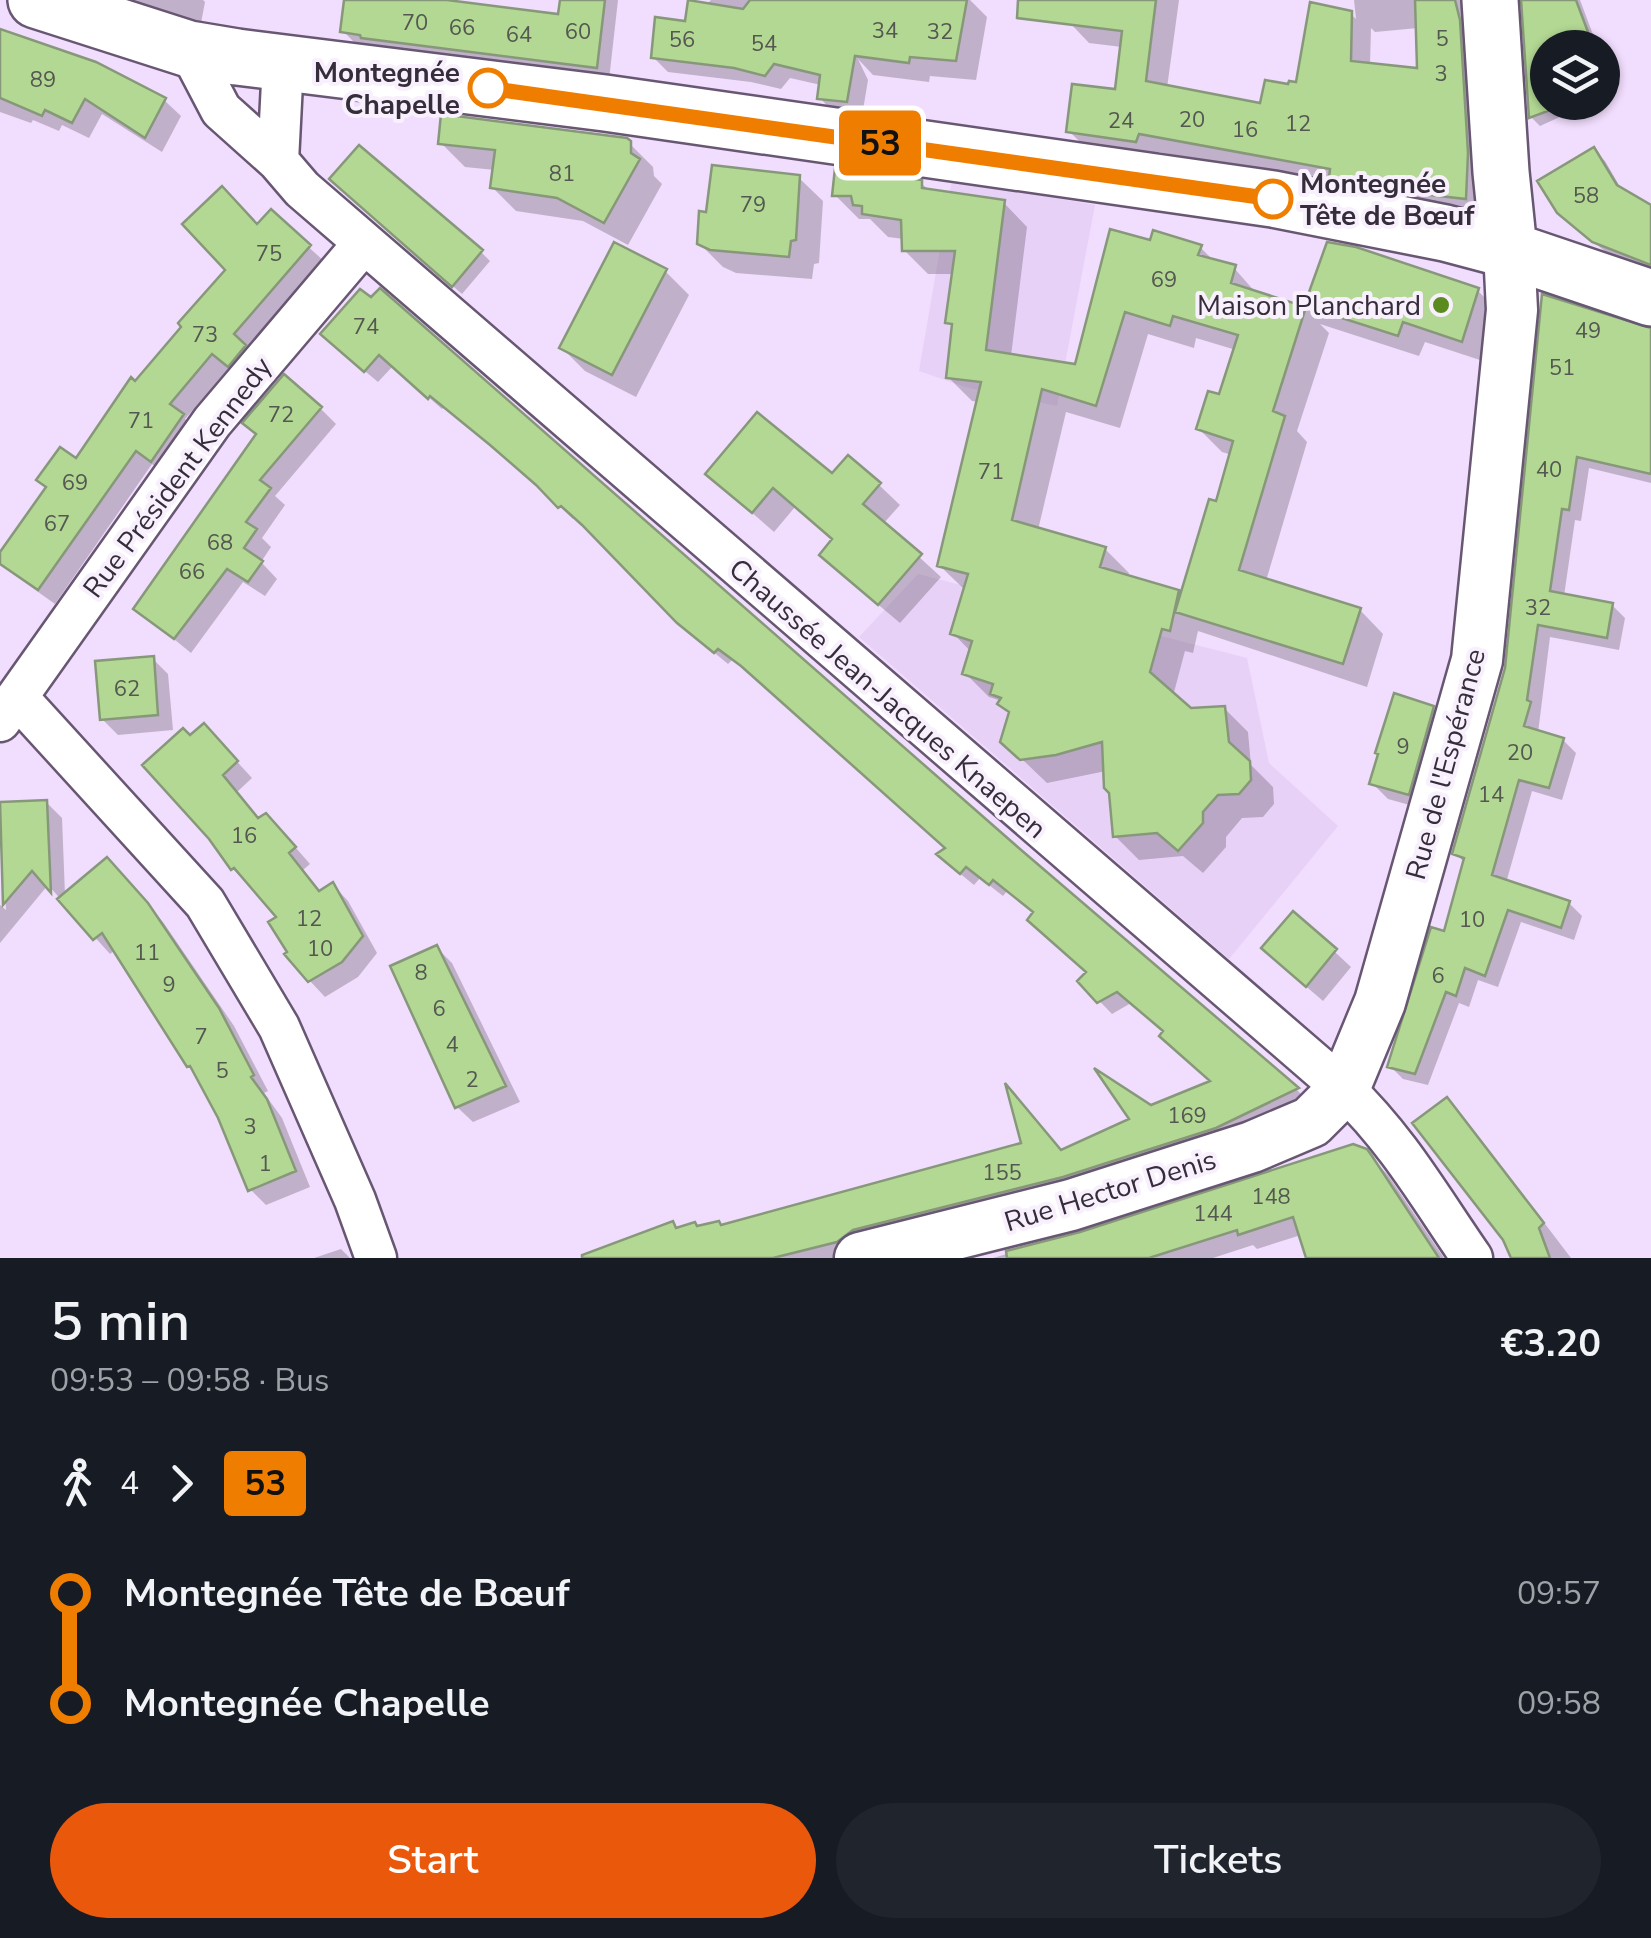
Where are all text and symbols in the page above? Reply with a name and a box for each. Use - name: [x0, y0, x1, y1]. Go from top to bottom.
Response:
- house number: 70: [402, 8, 428, 38]
- house number: 66: [449, 13, 475, 43]
- house number: 34: [872, 16, 898, 46]
- house number: 60: [565, 17, 591, 47]
- house number: 32: [927, 17, 953, 47]
- house number: 64: [506, 20, 532, 50]
- house number: 5: [1435, 24, 1449, 54]
- house number: 56: [669, 25, 695, 55]
- house number: 54: [751, 29, 777, 59]
- map controls: [1530, 30, 1620, 120]
- button: layers: [1530, 30, 1620, 120]
- place label: Montegnée Chapelle: [314, 54, 460, 124]
- house number: 3: [1434, 59, 1448, 89]
- house number: 89: [30, 65, 56, 95]
- marker: Montegnée Chapelle: [469, 69, 507, 107]
- house number: 20: [1179, 105, 1205, 135]
- house number: 24: [1108, 106, 1134, 136]
- house number: 12: [1285, 109, 1311, 139]
- line badge: 53: [835, 110, 925, 176]
- house number: 16: [1232, 115, 1258, 145]
- text: 53: [859, 120, 901, 167]
- house number: 81: [549, 159, 575, 189]
- place label: Montegnée Tête de Bœuf: [1300, 165, 1475, 235]
- marker: Montegnée Tête de Bœuf: [1254, 180, 1292, 218]
- house number: 58: [1573, 181, 1599, 211]
- house number: 79: [740, 190, 766, 220]
- house number: 75: [256, 239, 282, 269]
- house number: 69: [1151, 265, 1177, 295]
- place label: Maison Planchard: [1197, 287, 1421, 325]
- marker: Maison Planchard: [1430, 294, 1452, 316]
- house number: 74: [353, 312, 379, 342]
- house number: 49: [1575, 316, 1601, 346]
- house number: 73: [192, 320, 218, 350]
- street label: Rue Président Kennedy: [75, 349, 281, 606]
- house number: 51: [1549, 353, 1575, 383]
- house number: 72: [268, 400, 294, 430]
- house number: 71: [128, 406, 154, 436]
- house number: 40: [1536, 455, 1562, 485]
- house number: 71: [978, 457, 1004, 487]
- house number: 69: [62, 468, 88, 498]
- house number: 67: [44, 509, 70, 539]
- house number: 68: [207, 528, 233, 558]
- street label: Chaussée Jean-Jacques Knaepen: [720, 550, 1054, 847]
- house number: 66: [179, 557, 205, 587]
- house number: 32: [1525, 593, 1551, 623]
- street label: Rue de l'Espérance: [1397, 645, 1495, 884]
- house number: 62: [114, 674, 140, 704]
- house number: 9: [1396, 732, 1410, 762]
- house number: 20: [1507, 738, 1533, 768]
- house number: 14: [1478, 780, 1504, 810]
- house number: 16: [231, 821, 257, 851]
- house number: 12: [296, 904, 322, 934]
- house number: 10: [1459, 905, 1485, 935]
- house number: 10: [307, 934, 333, 964]
- house number: 11: [134, 938, 160, 968]
- house number: 8: [414, 958, 428, 988]
- house number: 6: [1431, 961, 1445, 991]
- house number: 9: [162, 970, 176, 1000]
- house number: 6: [432, 994, 446, 1024]
- house number: 7: [194, 1022, 208, 1052]
- house number: 4: [445, 1030, 459, 1060]
- house number: 5: [215, 1056, 229, 1086]
- house number: 2: [465, 1065, 479, 1095]
- house number: 169: [1167, 1101, 1207, 1131]
- house number: 3: [243, 1112, 257, 1142]
- street label: Rue Hector Denis: [1000, 1141, 1221, 1241]
- house number: 1: [258, 1149, 272, 1179]
- house number: 155: [982, 1158, 1022, 1188]
- house number: 148: [1251, 1182, 1291, 1212]
- house number: 144: [1193, 1199, 1233, 1229]
- text: 5 min: [50, 1284, 190, 1359]
- text: €3.20: [1500, 1318, 1601, 1369]
- text: 09:53 – 09:58 · Bus: [50, 1359, 329, 1402]
- icon: walk: [50, 1456, 105, 1511]
- icon: forward: [154, 1456, 209, 1511]
- text: 53: [244, 1460, 286, 1507]
- text: 4: [120, 1462, 139, 1505]
- text: Montegnée Tête de Bœuf: [124, 1568, 570, 1619]
- text: 09:57: [1517, 1572, 1601, 1615]
- text: Montegnée Chapelle: [124, 1678, 490, 1729]
- text: 09:58: [1517, 1682, 1601, 1725]
- button: Start: [50, 1803, 816, 1918]
- button: Tickets: [836, 1803, 1601, 1918]

